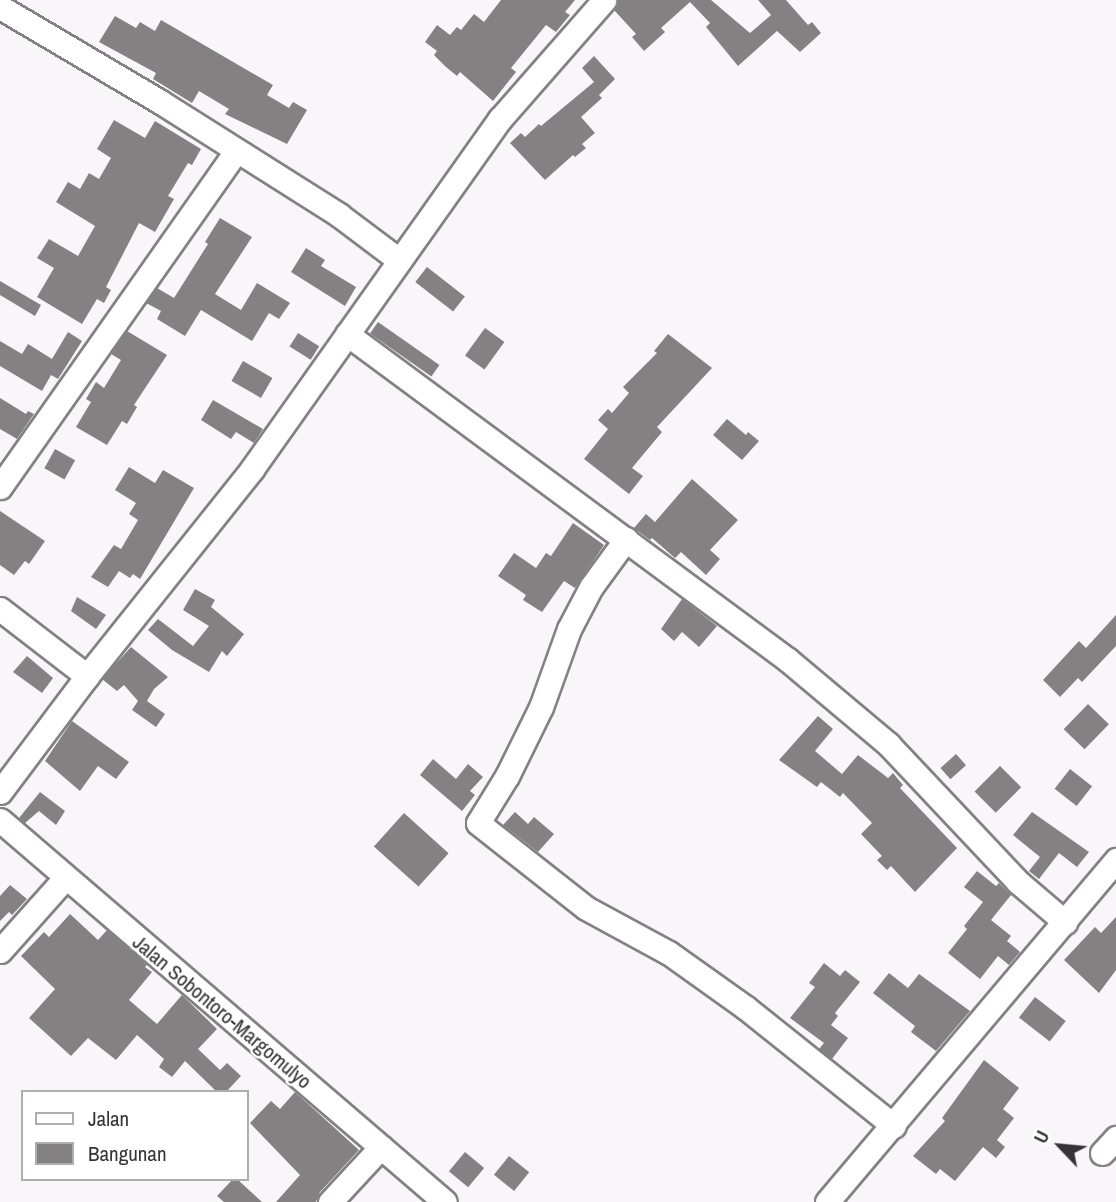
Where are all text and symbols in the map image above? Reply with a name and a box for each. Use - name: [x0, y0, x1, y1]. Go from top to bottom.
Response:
- street label: Jalan Sobontoro-Margomulyo: [127, 930, 317, 1094]
- legend: [21, 1090, 248, 1181]
- text: Jalan: [88, 1104, 129, 1133]
- north arrow: [1025, 1111, 1095, 1181]
- text: U: [1027, 1126, 1055, 1148]
- text: Bangunan: [88, 1139, 167, 1168]

